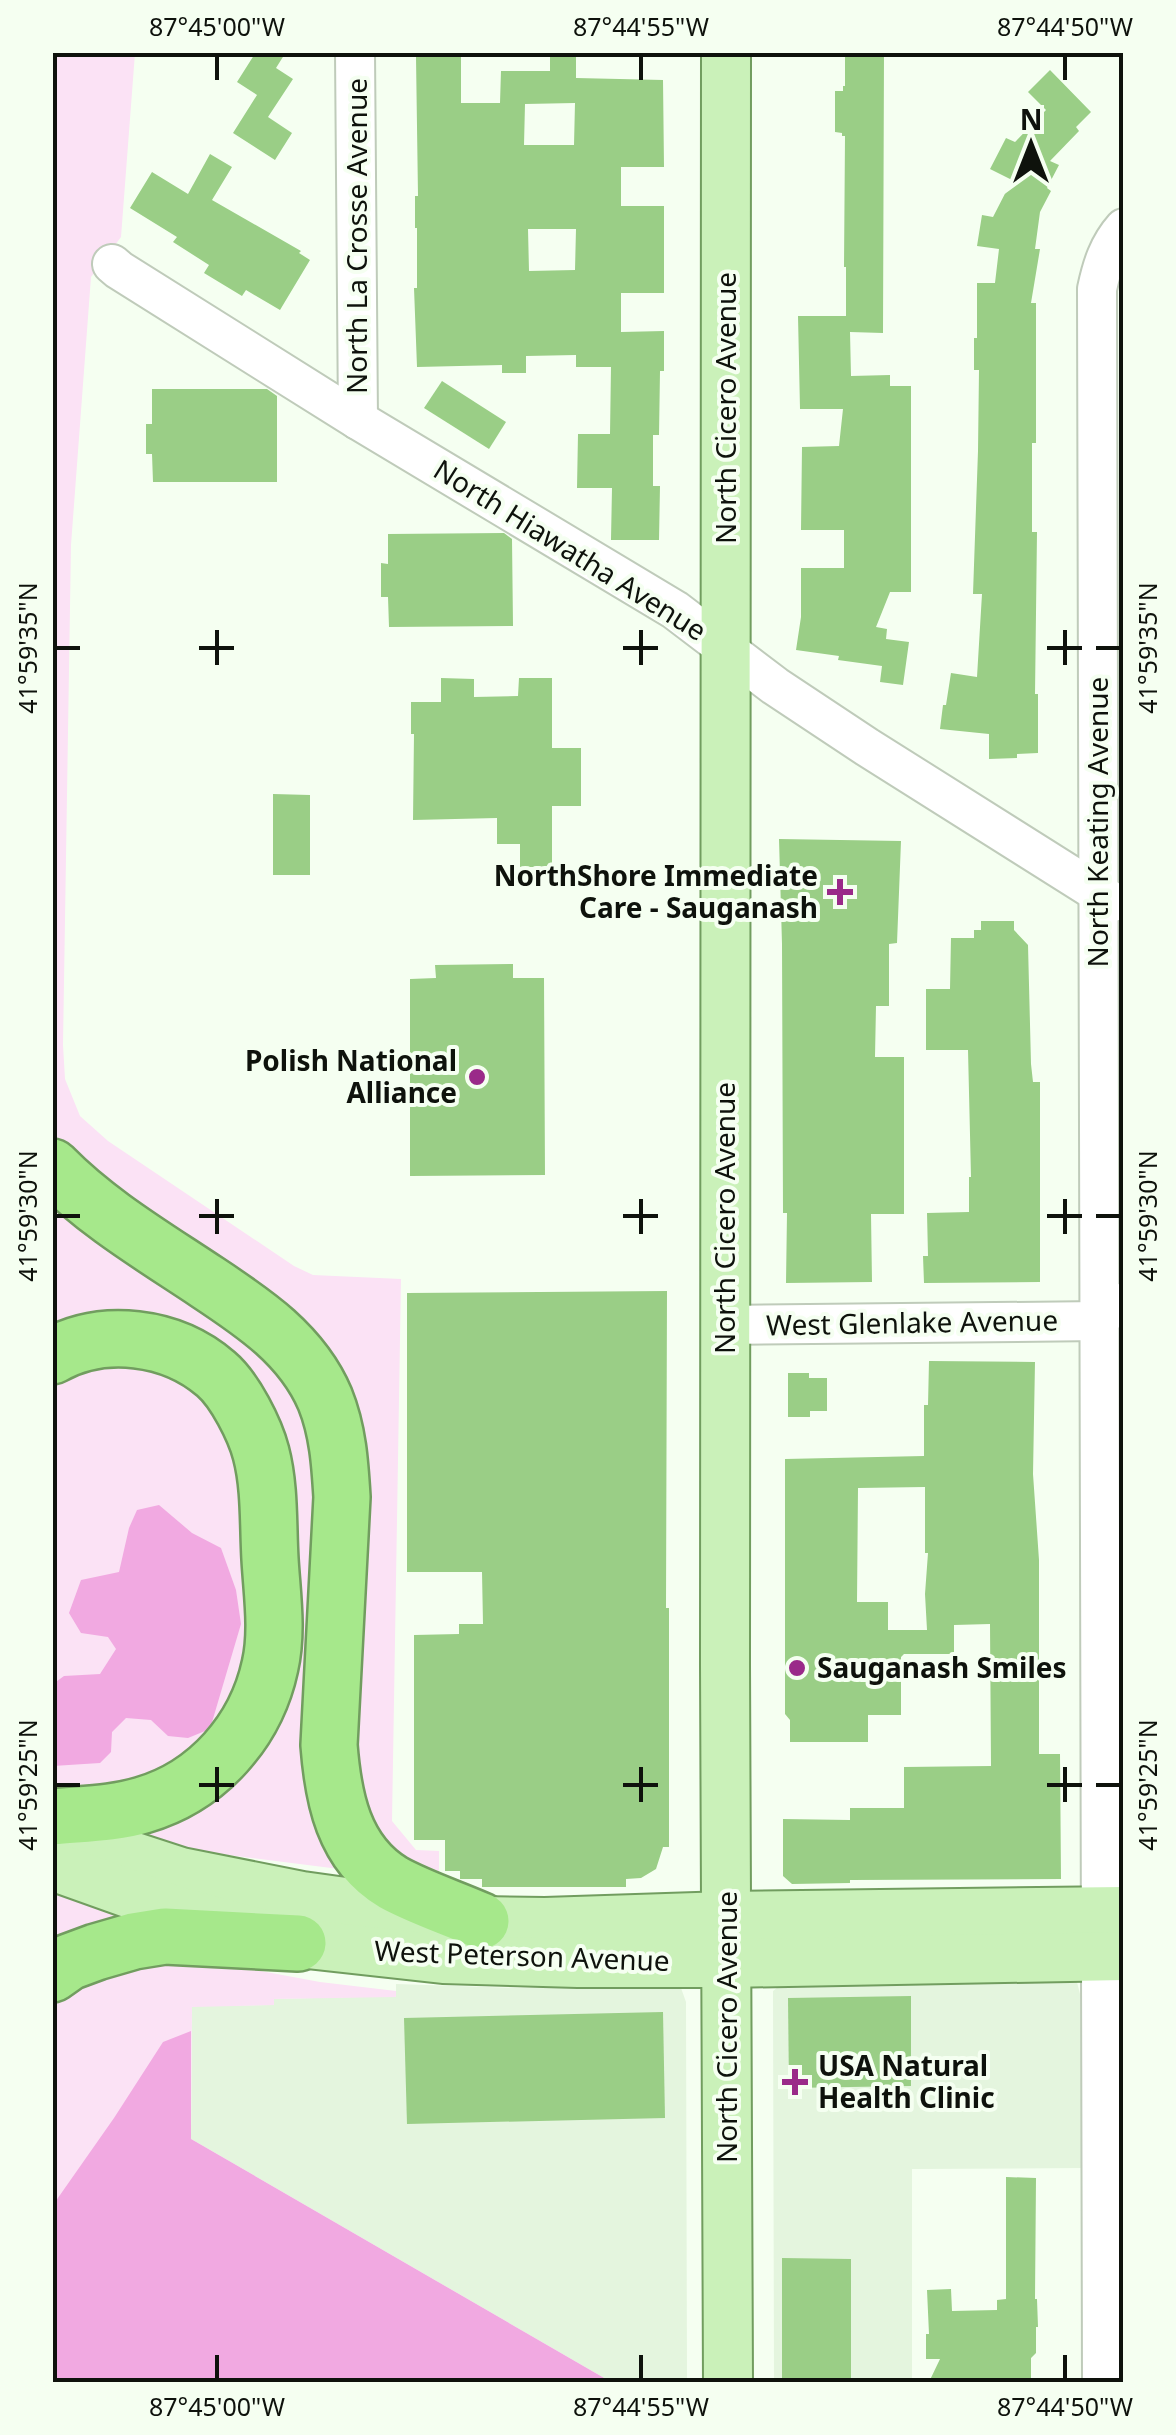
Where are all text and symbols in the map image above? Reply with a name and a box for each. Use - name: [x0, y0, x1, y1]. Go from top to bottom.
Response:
- text: 87°45'00"W: [149, 9, 285, 43]
- text: 87°44'55"W: [573, 9, 709, 43]
- text: 87°44'50"W: [997, 9, 1133, 43]
- street label: North La Crosse Avenue: [337, 78, 375, 394]
- north arrow: [981, 95, 1081, 195]
- text: N: [1020, 100, 1042, 138]
- street label: North Cicero Avenue: [706, 272, 744, 544]
- street label: North Hiawatha Avenue: [427, 450, 714, 649]
- text: 41°59'35"N: [10, 582, 44, 714]
- text: 41°59'35"N: [1130, 582, 1164, 714]
- street label: North Keating Avenue: [1078, 677, 1116, 967]
- place label: NorthShore Immediate Care - Sauganash: [494, 856, 818, 926]
- marker: NorthShore Immediate Care - Sauganash: [827, 879, 853, 905]
- place label: Polish National Alliance: [245, 1041, 457, 1111]
- marker: Polish National Alliance: [466, 1066, 488, 1088]
- street label: North Cicero Avenue: [705, 1082, 743, 1354]
- text: 41°59'30"N: [10, 1150, 44, 1282]
- text: 41°59'30"N: [1130, 1150, 1164, 1282]
- street label: West Glenlake Avenue: [766, 1300, 1058, 1344]
- place label: Sauganash Smiles: [817, 1648, 1067, 1686]
- marker: Sauganash Smiles: [786, 1657, 808, 1679]
- text: 41°59'25"N: [10, 1719, 44, 1851]
- text: 41°59'25"N: [1130, 1719, 1164, 1851]
- street label: North Cicero Avenue: [707, 1891, 745, 2163]
- street label: West Peterson Avenue: [374, 1931, 670, 1979]
- place label: USA Natural Health Clinic: [818, 2046, 995, 2116]
- marker: USA Natural Health Clinic: [782, 2069, 808, 2095]
- text: 87°45'00"W: [149, 2389, 285, 2423]
- text: 87°44'55"W: [573, 2389, 709, 2423]
- text: 87°44'50"W: [997, 2389, 1133, 2423]

